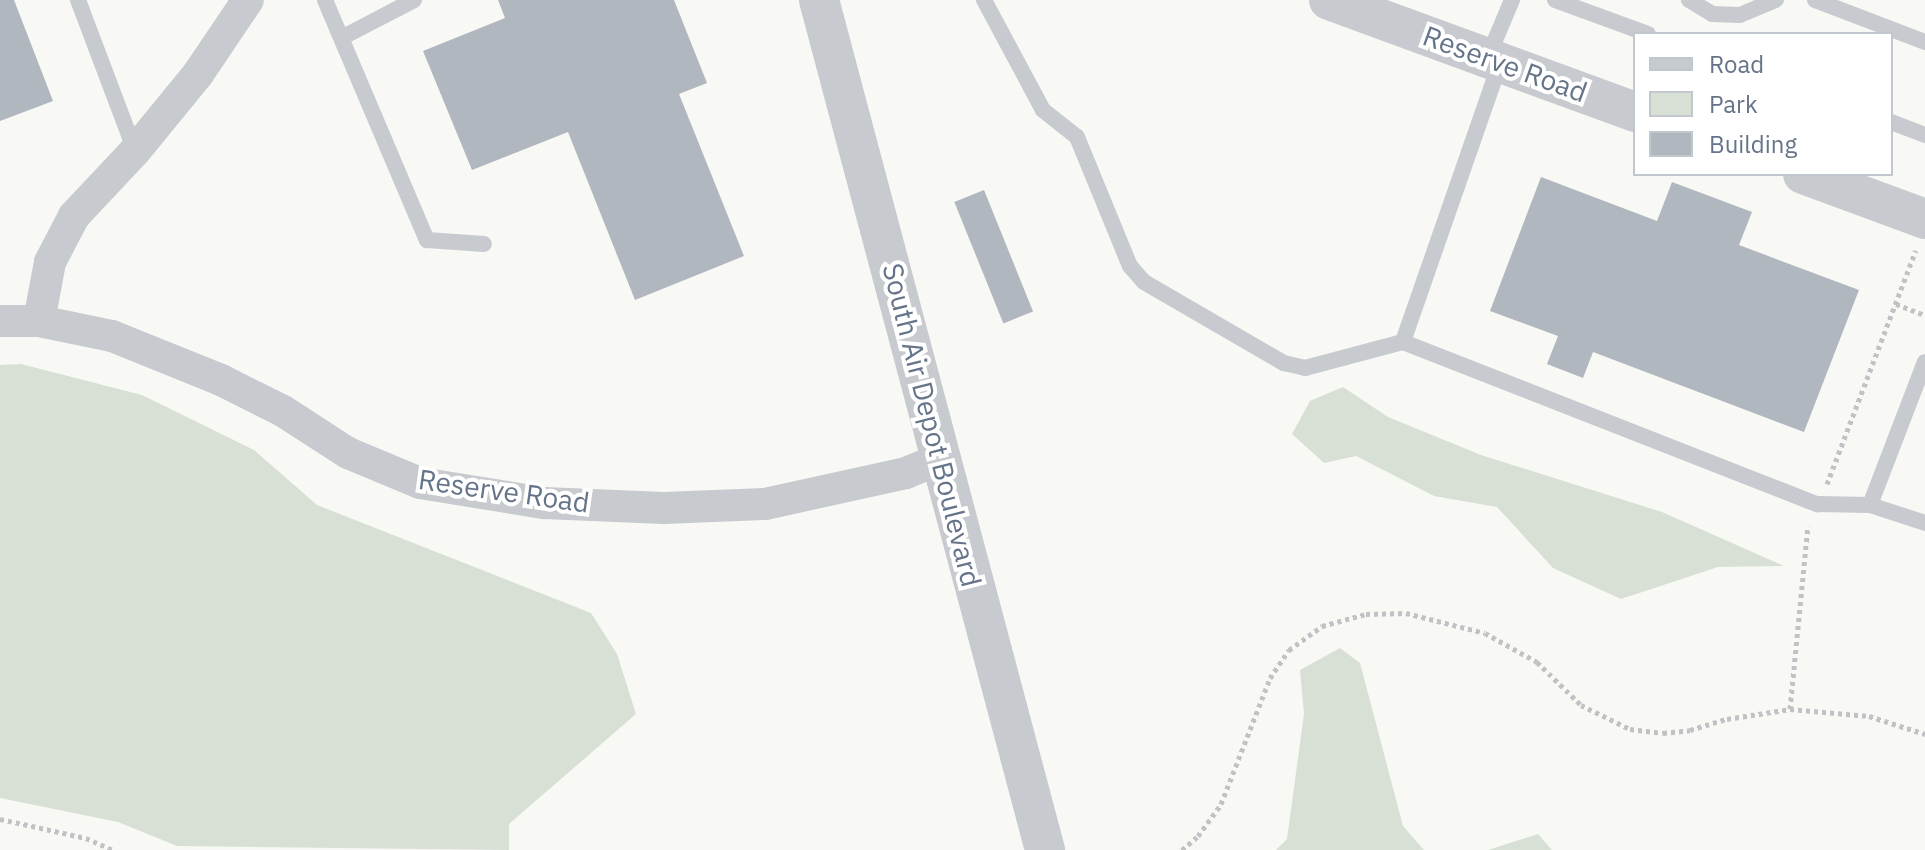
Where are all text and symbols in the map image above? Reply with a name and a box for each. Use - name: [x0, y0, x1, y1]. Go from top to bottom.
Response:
- street label: Reserve Road: [1418, 19, 1592, 109]
- legend: [1633, 32, 1893, 176]
- text: Road: [1709, 48, 1764, 80]
- text: Park: [1709, 88, 1758, 120]
- text: Building: [1709, 128, 1797, 160]
- street label: South Air Depot Boulevard: [876, 260, 988, 590]
- street label: Reserve Road: [416, 462, 592, 520]

